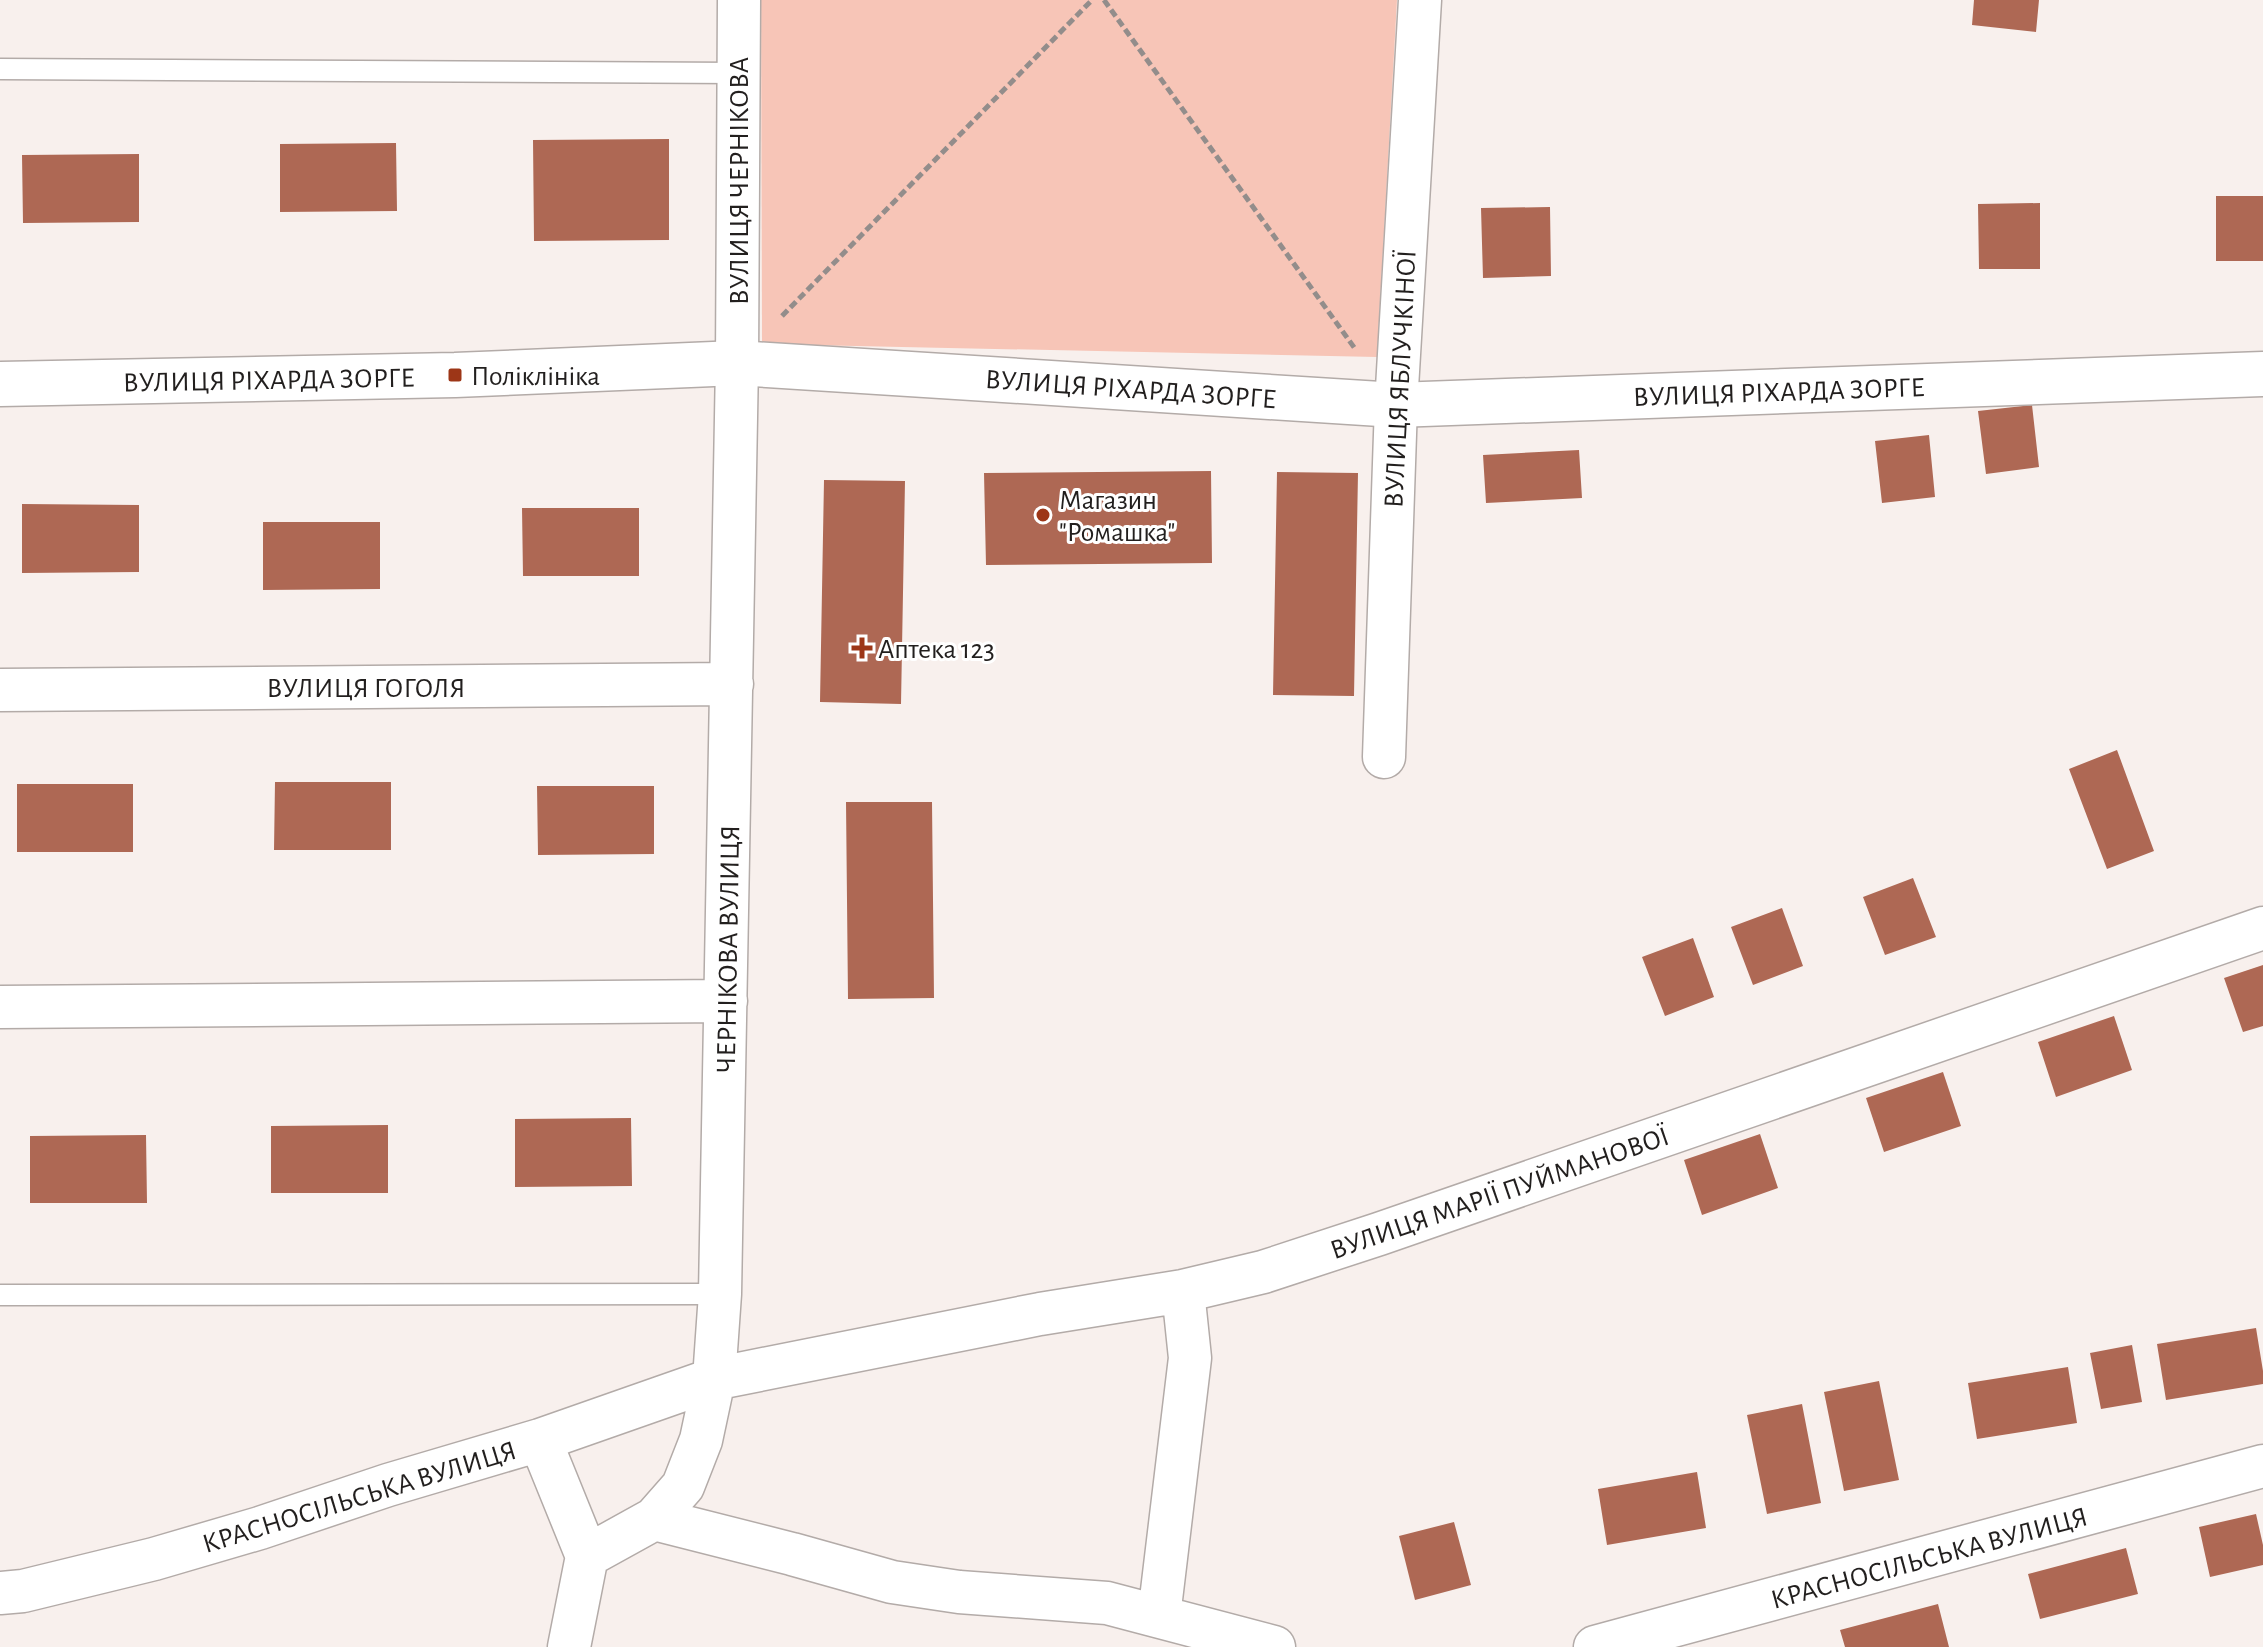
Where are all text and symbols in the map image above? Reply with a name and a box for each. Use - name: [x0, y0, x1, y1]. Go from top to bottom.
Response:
- street label: ВУЛИЦЯ ЧЕРНІКОВА: [726, 57, 754, 305]
- street label: ВУЛИЦЯ ЯБЛУЧКІНОЇ: [1378, 249, 1422, 509]
- place label: Поліклініка: [471, 363, 600, 391]
- street label: ВУЛИЦЯ РІХАРДА ЗОРГЕ: [123, 364, 415, 398]
- marker: Поліклініка: [446, 366, 464, 384]
- street label: ВУЛИЦЯ РІХАРДА ЗОРГЕ: [984, 366, 1278, 414]
- street label: ВУЛИЦЯ РІХАРДА ЗОРГЕ: [1633, 374, 1926, 412]
- place label: Магазин "Ромашка": [1059, 487, 1175, 547]
- marker: Магазин "Ромашка": [1034, 506, 1052, 524]
- place label: Аптека 123: [878, 636, 995, 664]
- marker: Аптека 123: [853, 639, 871, 657]
- street label: ВУЛИЦЯ ГОГОЛЯ: [267, 675, 465, 703]
- street label: ЧЕРНІКОВА ВУЛИЦЯ: [713, 825, 745, 1073]
- street label: ВУЛИЦЯ МАРІЇ ПУЙМАНОВОЇ: [1326, 1121, 1673, 1265]
- street label: КРАСНОСІЛЬСЬКА ВУЛИЦЯ: [199, 1437, 520, 1559]
- street label: КРАСНОСІЛЬСЬКА ВУЛИЦЯ: [1768, 1503, 2091, 1615]

